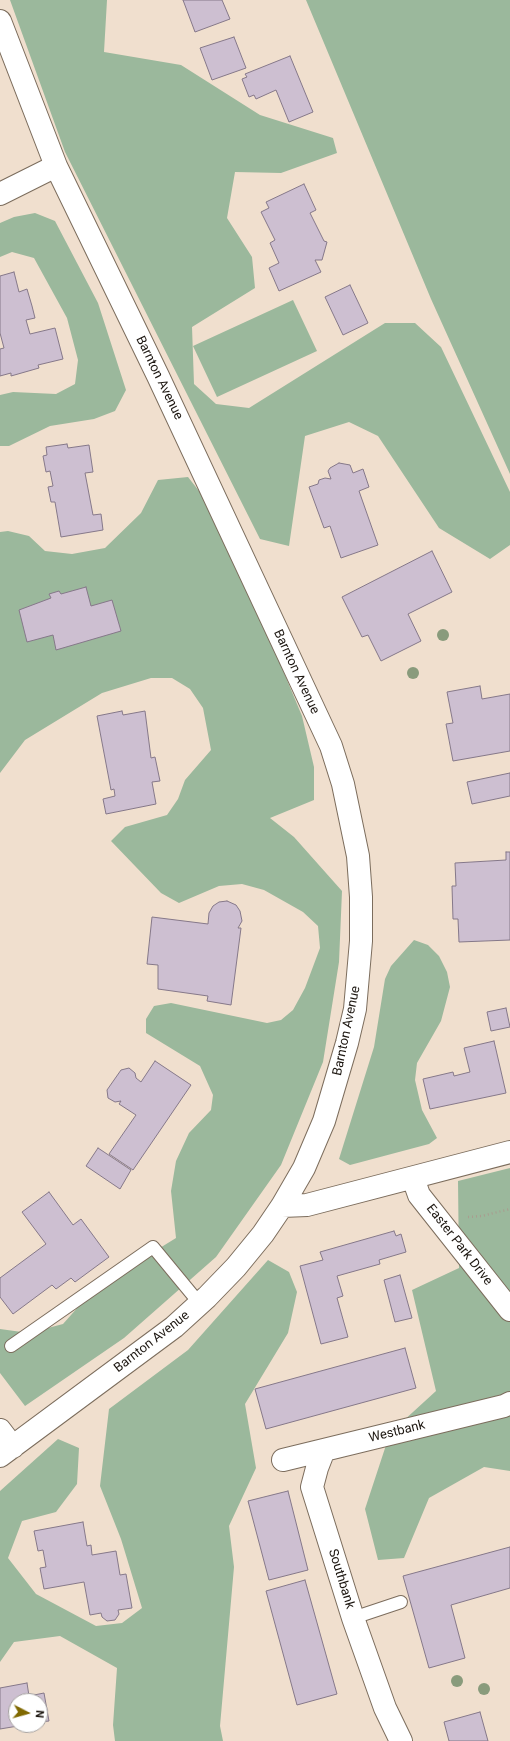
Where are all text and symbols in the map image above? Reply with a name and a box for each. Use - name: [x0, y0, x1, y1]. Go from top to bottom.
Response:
- street label: Barnton Avenue: [132, 334, 186, 422]
- street label: Barnton Avenue: [270, 627, 322, 717]
- street label: Barnton Avenue: [330, 985, 364, 1077]
- street label: Easter Park Drive: [423, 1201, 495, 1289]
- street label: Barnton Avenue: [111, 1308, 193, 1376]
- street label: Westbank: [367, 1417, 427, 1447]
- street label: Southbank: [324, 1547, 358, 1611]
- north arrow: [8, 1693, 48, 1733]
- text: N: [33, 1710, 46, 1719]

